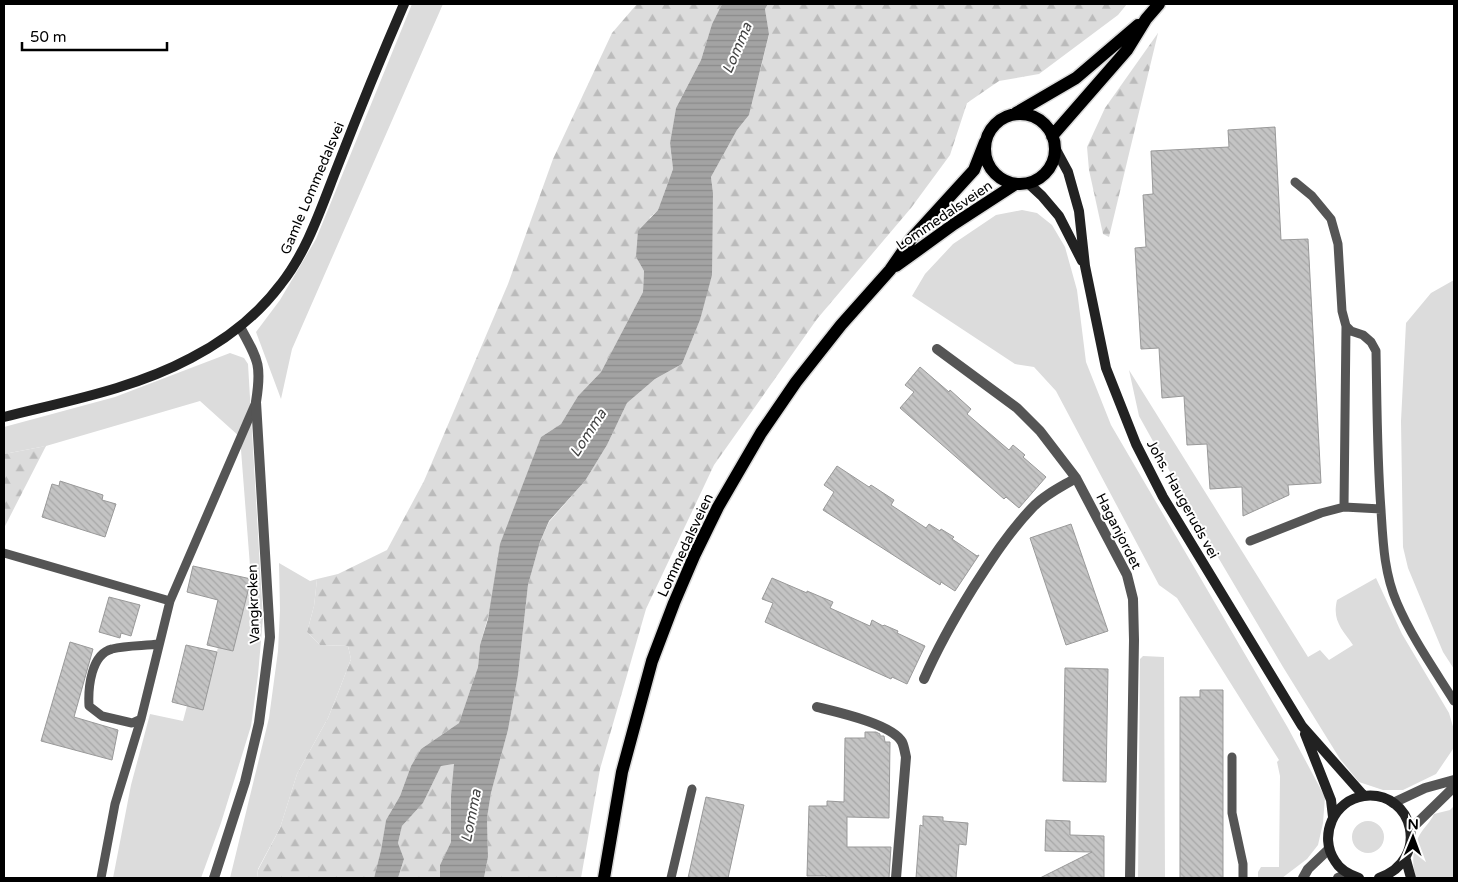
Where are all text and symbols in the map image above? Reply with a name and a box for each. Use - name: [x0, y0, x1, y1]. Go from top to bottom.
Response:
- water label: Lomma: [718, 19, 756, 76]
- scale bar: [22, 20, 168, 52]
- text: 50 m: [30, 28, 67, 46]
- street label: Gamle Lommedalsvei: [277, 119, 348, 257]
- street label: Lommedalsveien: [893, 177, 996, 254]
- water label: Lomma: [566, 405, 610, 460]
- street label: Johs. Haugeruds vei: [1143, 437, 1222, 562]
- street label: Haganjordet: [1092, 490, 1145, 573]
- street label: Lommedalsveien: [654, 491, 717, 600]
- street label: Vangkroken: [244, 564, 263, 644]
- water label: Lomma: [457, 787, 485, 844]
- north arrow: [1388, 812, 1438, 862]
- text: N: [1407, 816, 1419, 833]

